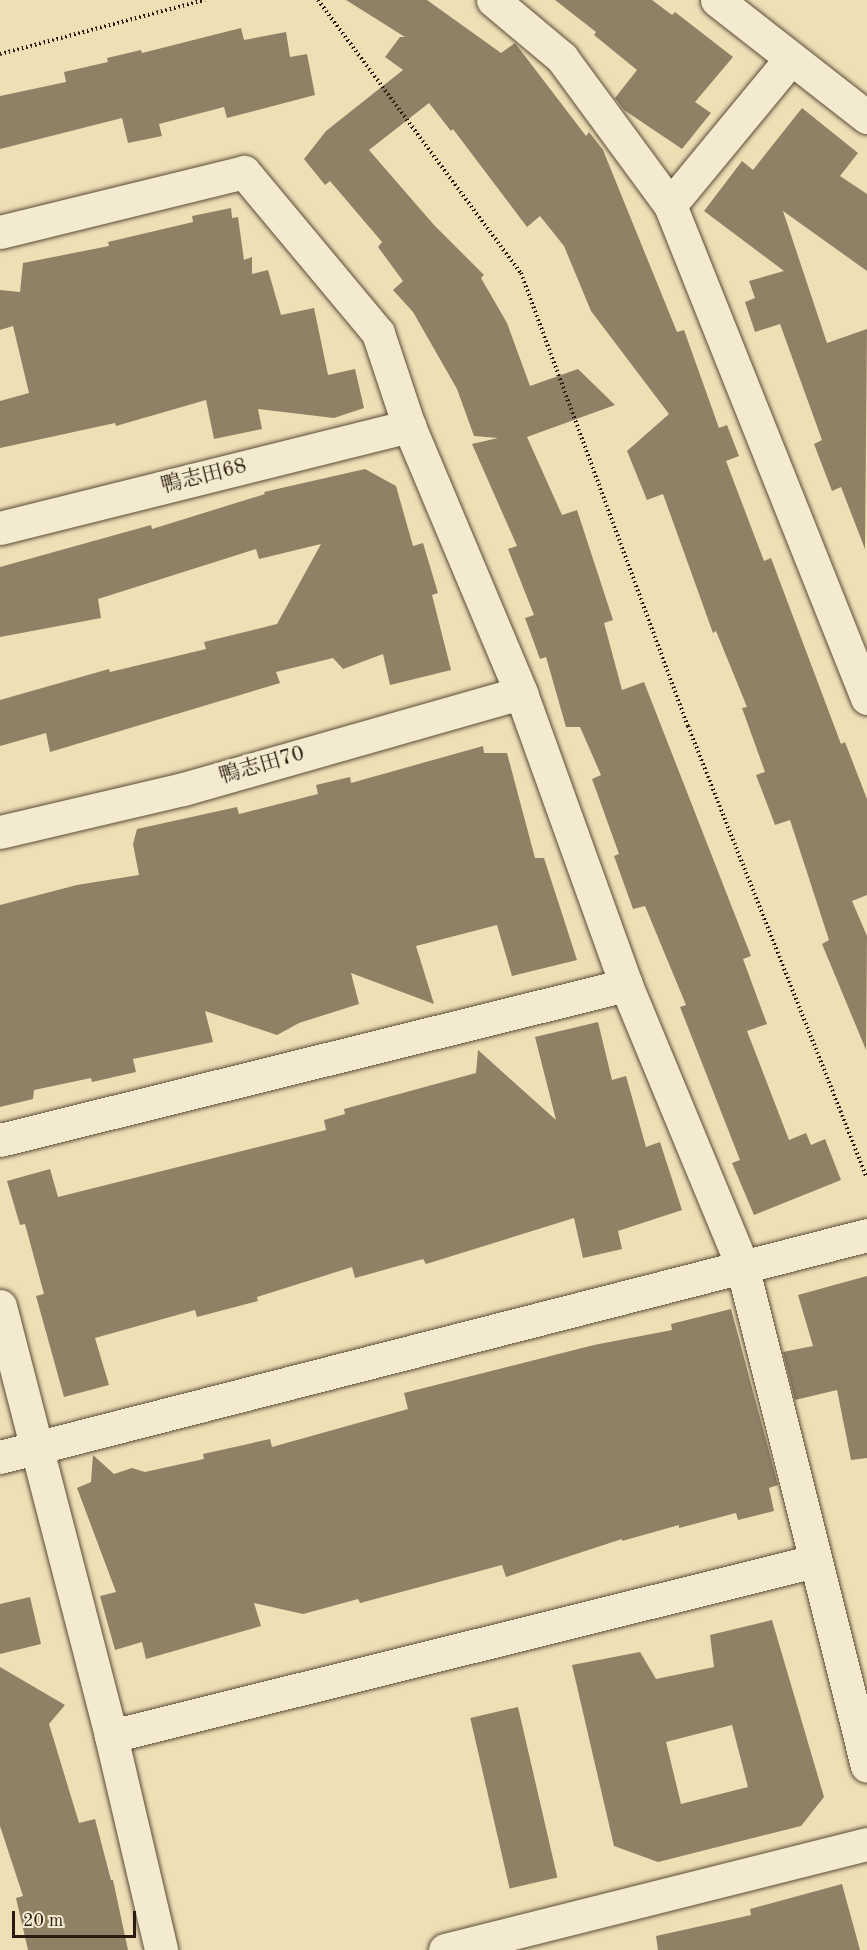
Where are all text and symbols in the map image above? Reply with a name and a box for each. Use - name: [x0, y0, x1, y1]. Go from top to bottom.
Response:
- street label: 鴨志田68: [159, 454, 249, 500]
- street label: 鴨志田70: [217, 742, 307, 790]
- scale bar: [15, 1899, 140, 1937]
- text: 20 m: [23, 1912, 63, 1930]

